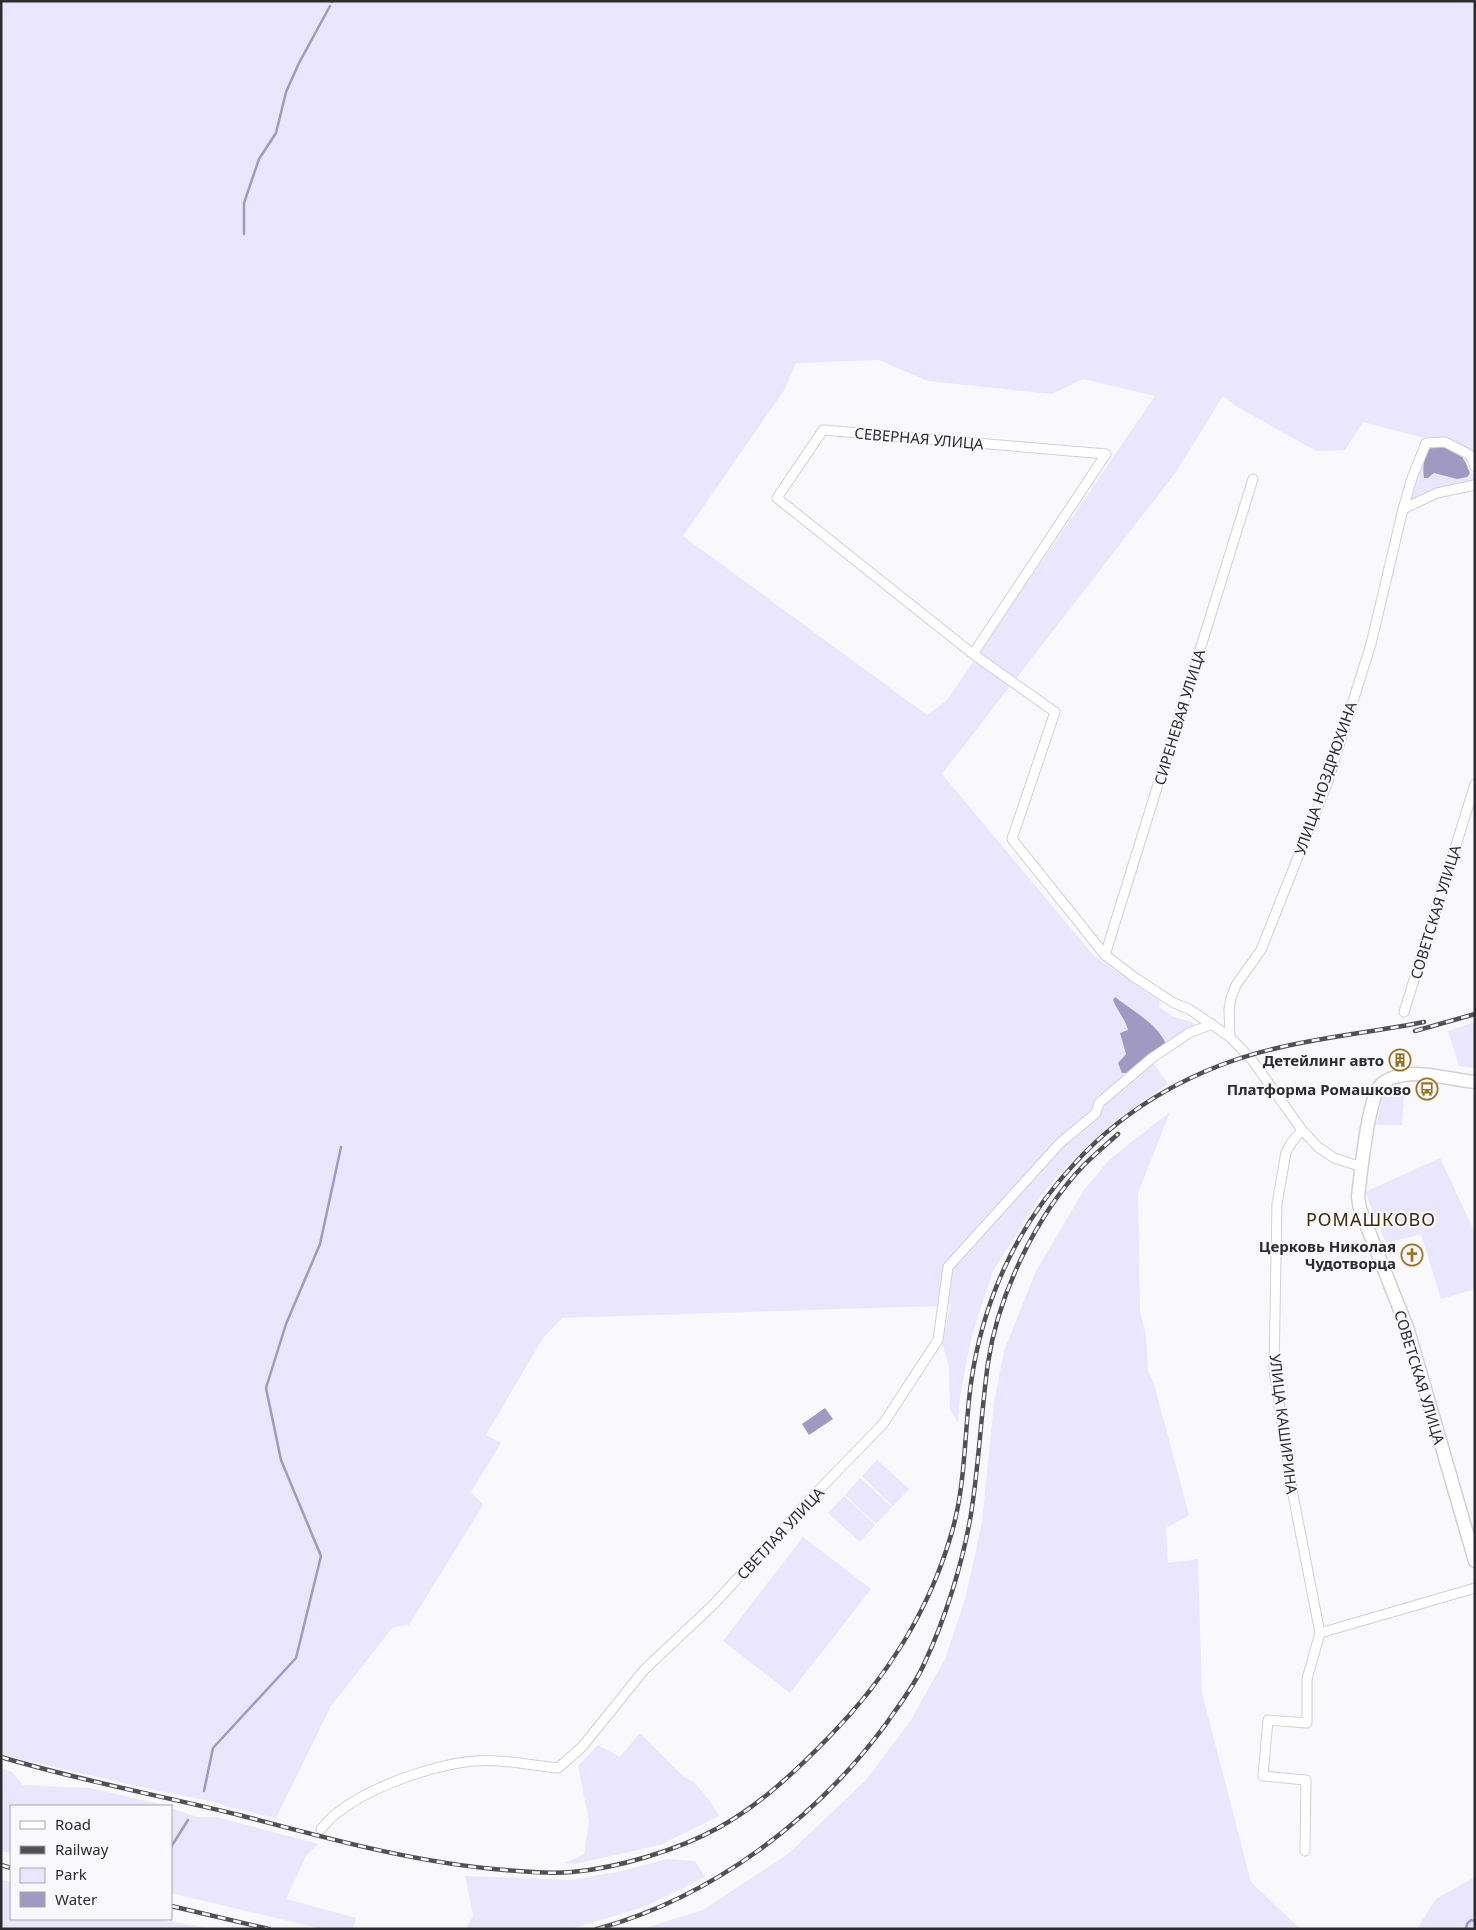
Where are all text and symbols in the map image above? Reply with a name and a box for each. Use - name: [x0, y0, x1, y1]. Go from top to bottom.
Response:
- street label: СЕВЕРНАЯ УЛИЦА: [854, 422, 985, 454]
- street label: СИРЕНЕВАЯ УЛИЦА: [1149, 646, 1209, 787]
- street label: УЛИЦА НОЗДРЮХИНА: [1289, 698, 1361, 857]
- street label: СОВЕТСКАЯ УЛИЦА: [1405, 842, 1465, 981]
- building icon: Детейлинг авто: [1388, 1048, 1412, 1072]
- place label: Детейлинг авто: [1263, 1050, 1384, 1070]
- bus stop icon: Платформа Ромашково: [1415, 1077, 1439, 1101]
- place label: Платформа Ромашково: [1227, 1079, 1411, 1099]
- district label: РОМАШКОВО: [1306, 1207, 1436, 1231]
- place label: Церковь Николая Чудотворца: [1259, 1236, 1396, 1273]
- church icon: Церковь Николая Чудотворца: [1400, 1243, 1424, 1267]
- street label: СОВЕТСКАЯ УЛИЦА: [1390, 1308, 1450, 1447]
- street label: УЛИЦА КАШИРИНА: [1265, 1353, 1303, 1496]
- street label: СВЕТЛАЯ УЛИЦА: [732, 1482, 828, 1584]
- legend: [10, 1805, 172, 1920]
- text: Road: [55, 1814, 91, 1834]
- text: Railway: [55, 1839, 109, 1859]
- text: Park: [55, 1864, 87, 1884]
- text: Water: [55, 1889, 97, 1909]

